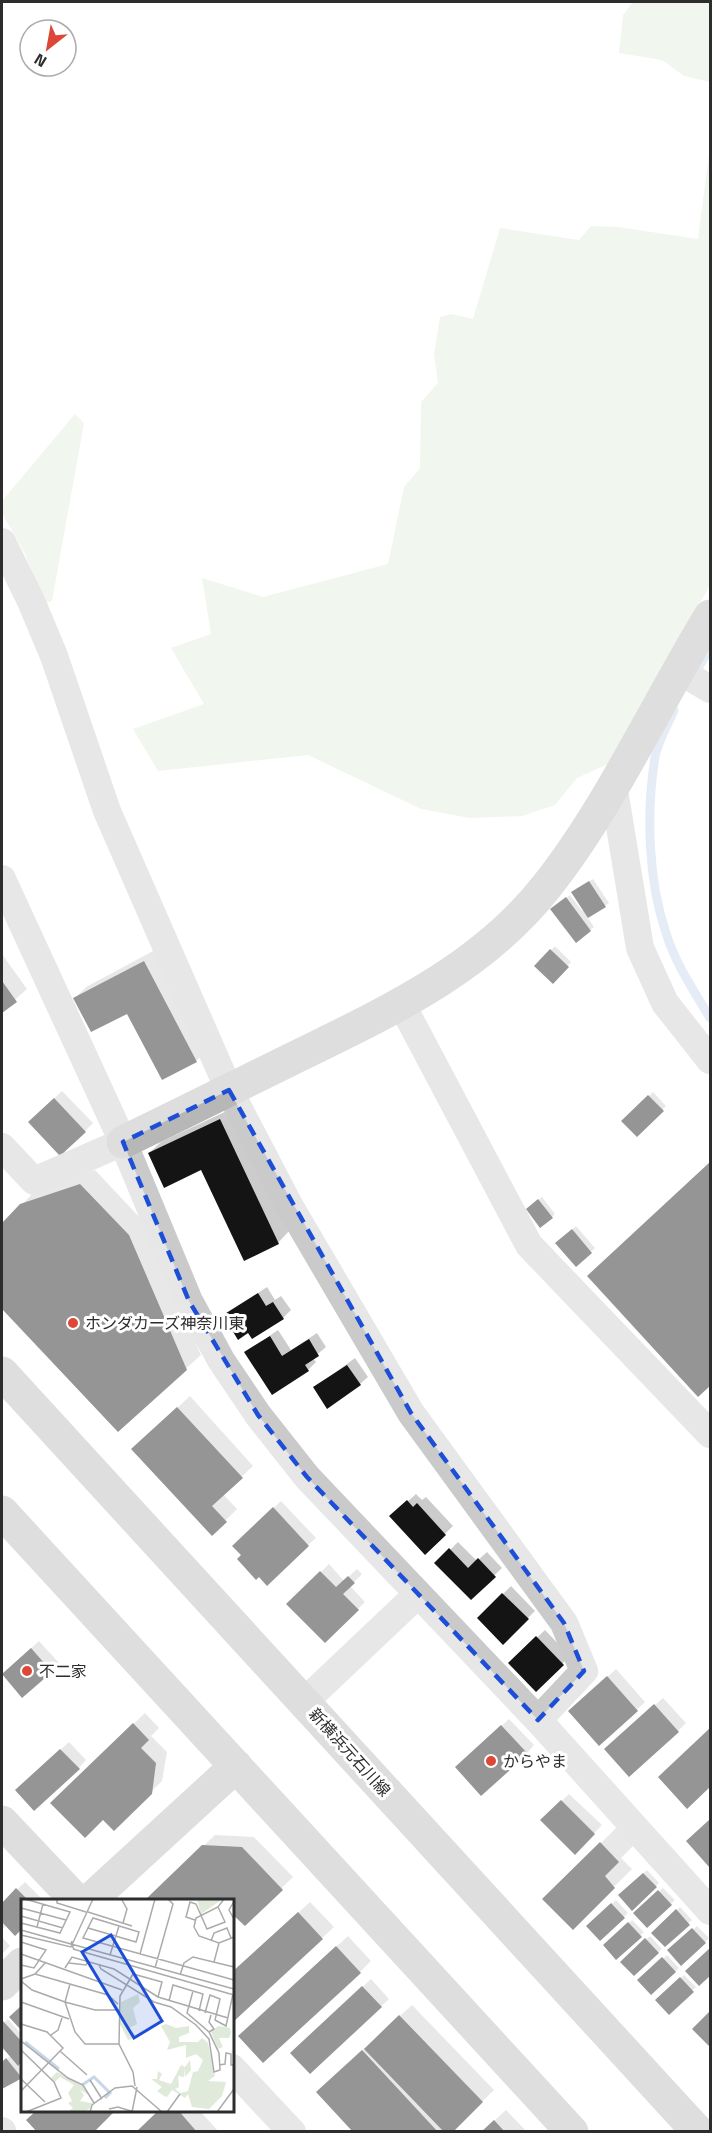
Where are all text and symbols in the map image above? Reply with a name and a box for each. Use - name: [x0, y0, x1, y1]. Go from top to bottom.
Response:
- north arrow: [18, 18, 78, 78]
- text: N: [29, 48, 51, 74]
- place label: ホンダカーズ神奈川東: [85, 1311, 244, 1335]
- marker: ホンダカーズ神奈川東: [66, 1316, 80, 1330]
- place label: 不二家: [39, 1659, 87, 1683]
- marker: 不二家: [20, 1664, 34, 1678]
- street label: 新横浜元石川線: [304, 1702, 396, 1802]
- place label: からやま: [503, 1749, 567, 1773]
- marker: からやま: [484, 1754, 498, 1768]
- inset map: [21, 1899, 234, 2112]

